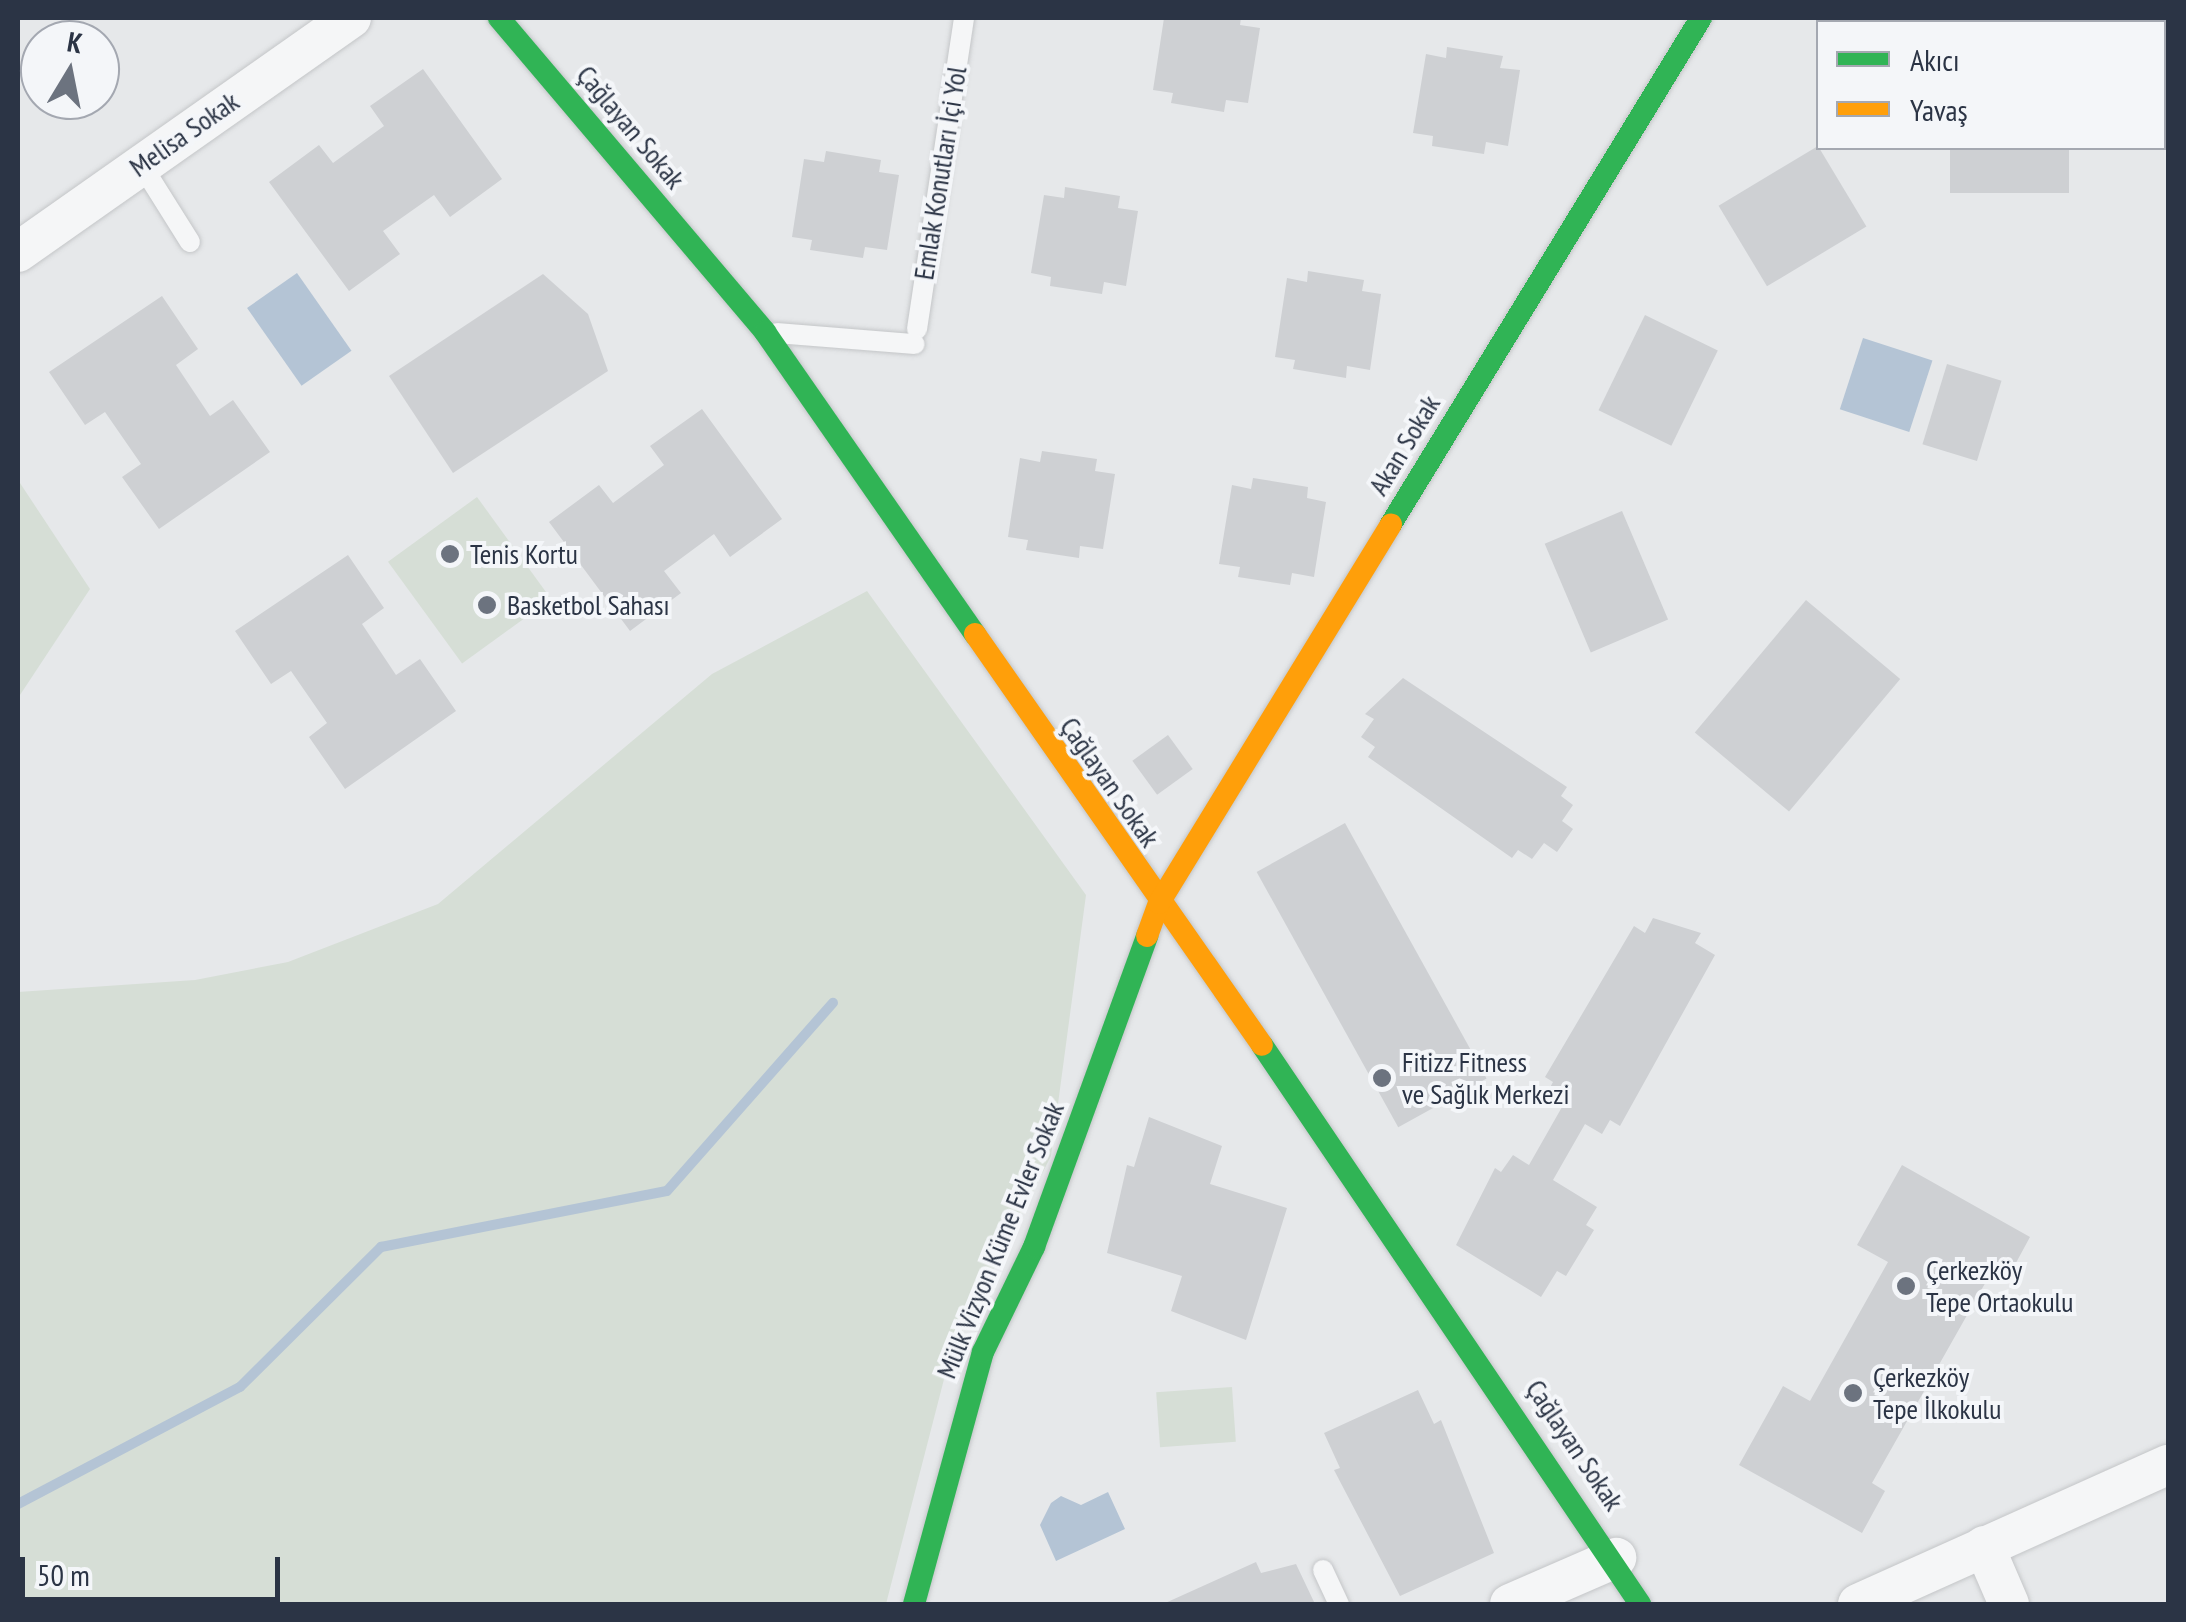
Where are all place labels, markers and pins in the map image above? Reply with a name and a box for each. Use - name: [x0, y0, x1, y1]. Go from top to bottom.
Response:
- place label: Tenis Kortu: [470, 537, 578, 571]
- marker: Tenis Kortu: [439, 543, 461, 565]
- place label: Basketbol Sahası: [507, 588, 670, 622]
- marker: Basketbol Sahası: [476, 594, 498, 616]
- place label: Fitizz Fitness ve Sağlık Merkezi: [1402, 1045, 1570, 1111]
- marker: Fitizz Fitness ve Sağlık Merkezi: [1371, 1067, 1393, 1089]
- place label: Çerkezköy Tepe Ortaokulu: [1926, 1253, 2073, 1319]
- marker: Çerkezköy Tepe Ortaokulu: [1895, 1275, 1917, 1297]
- place label: Çerkezköy Tepe İlkokulu: [1873, 1360, 2001, 1426]
- marker: Çerkezköy Tepe İlkokulu: [1842, 1382, 1864, 1404]

